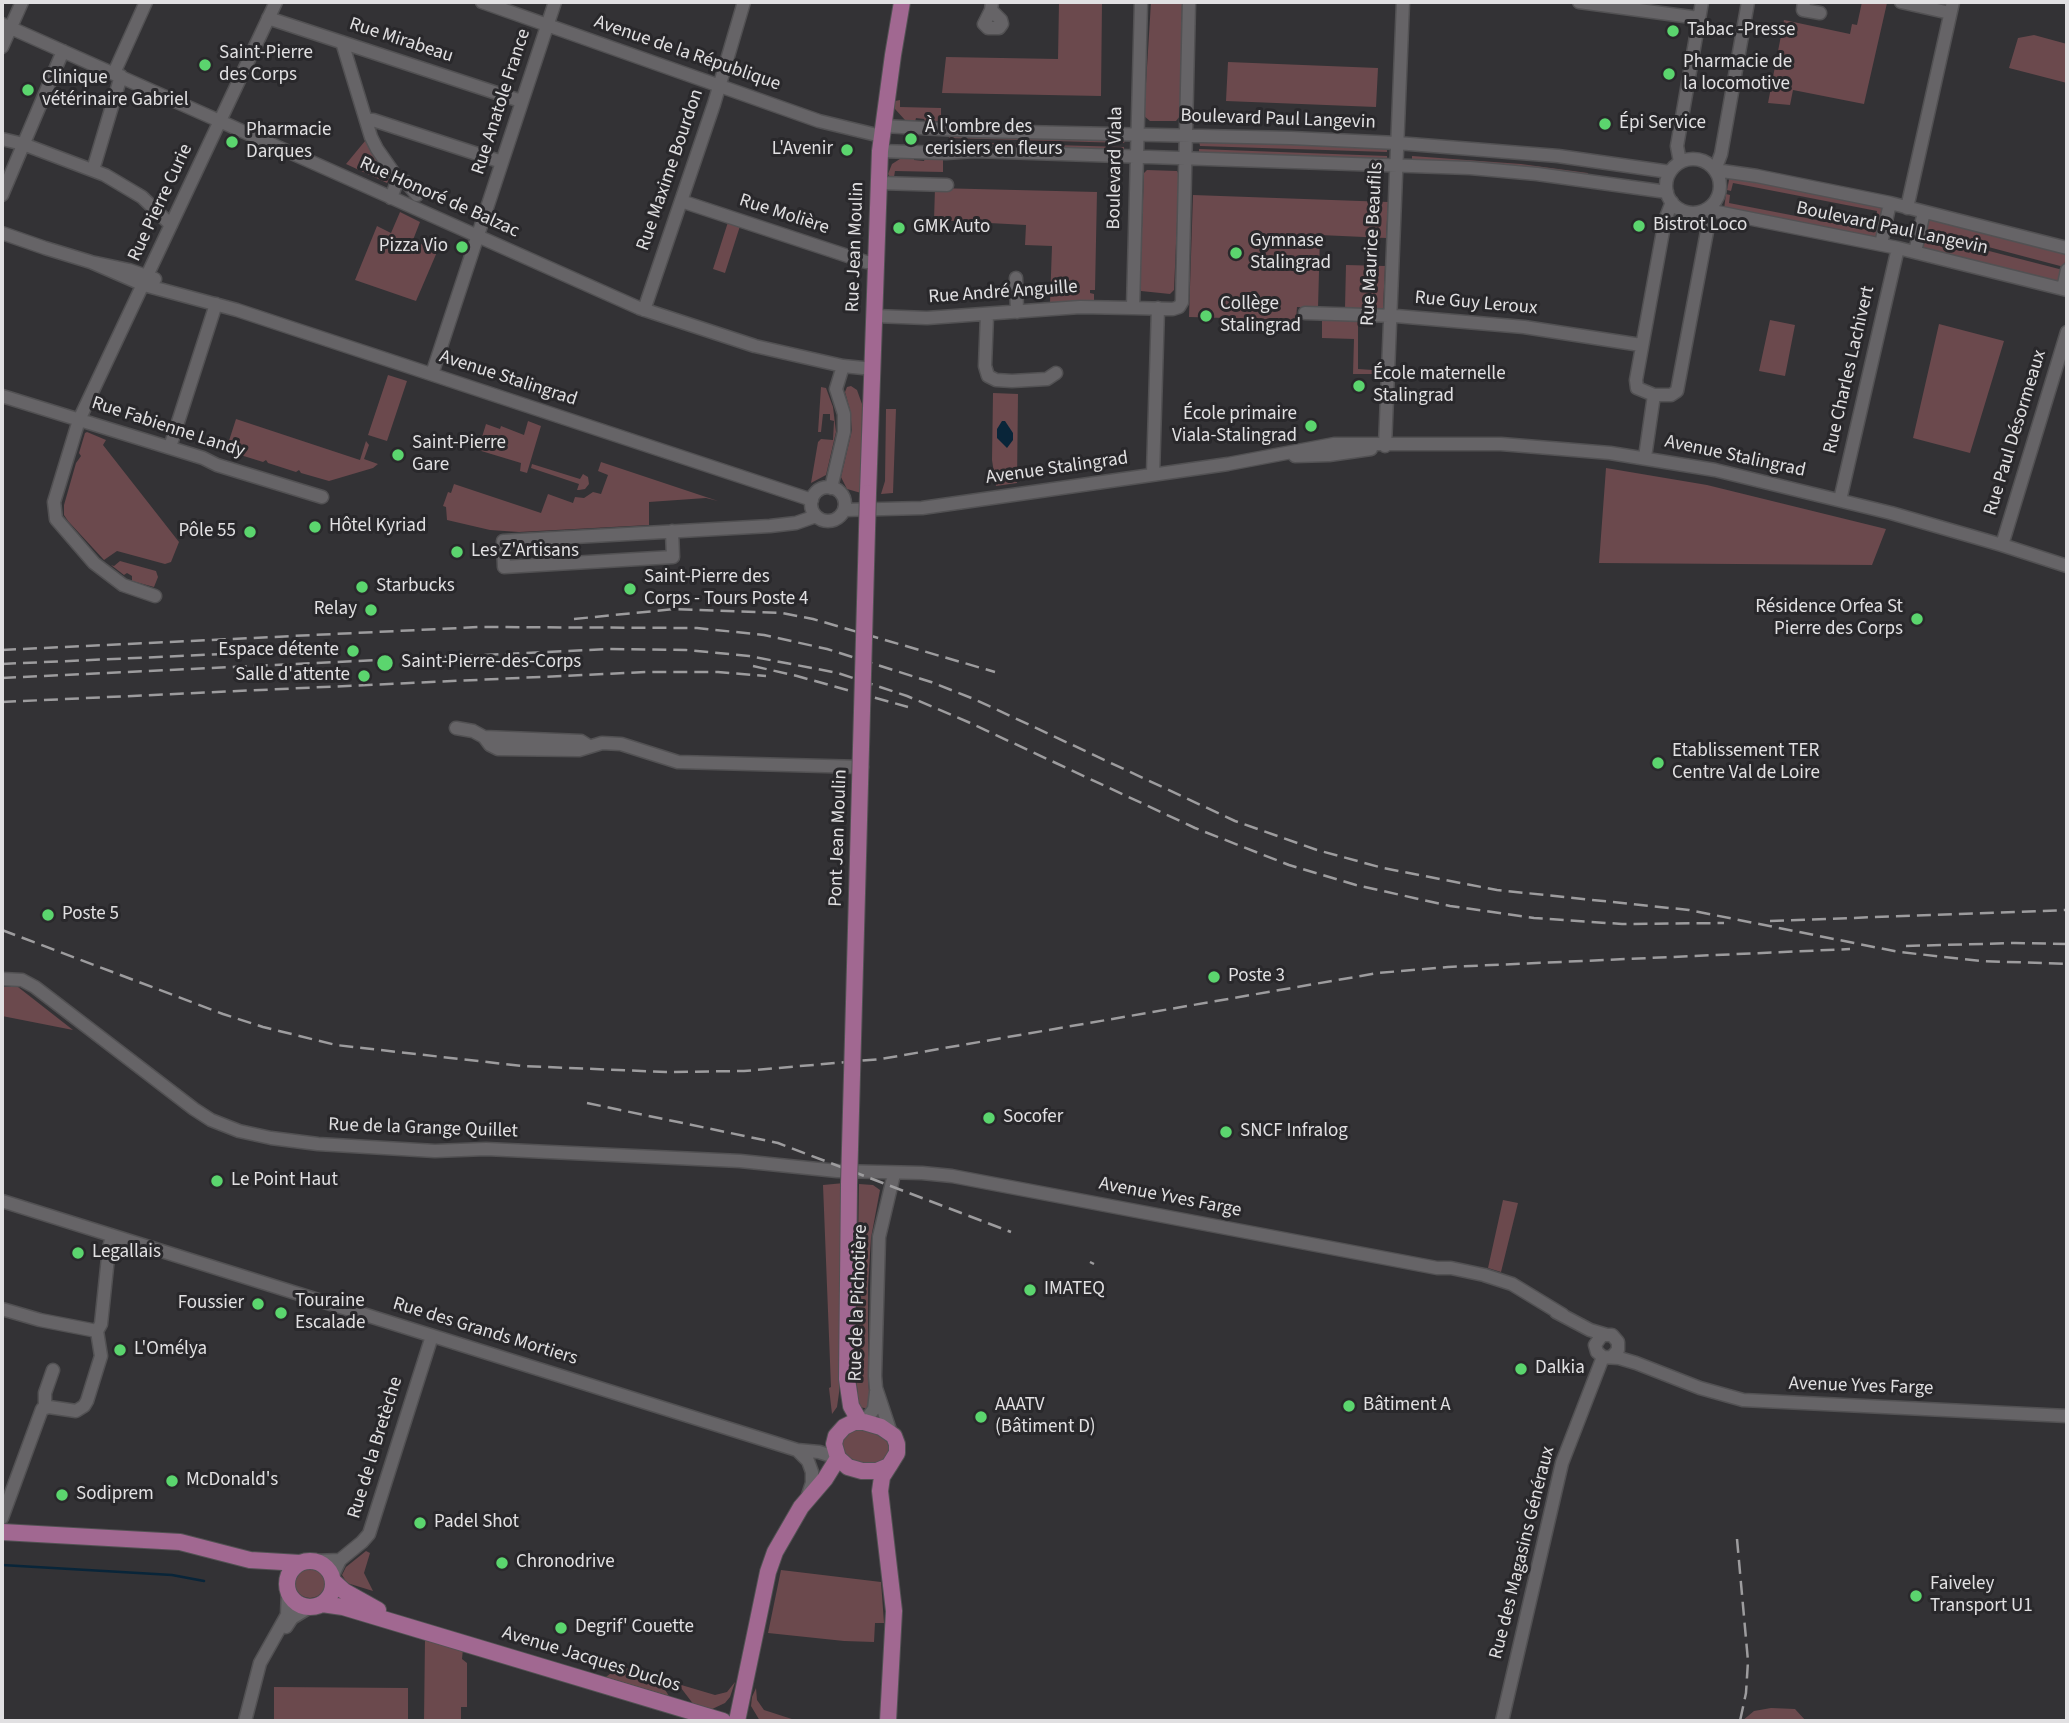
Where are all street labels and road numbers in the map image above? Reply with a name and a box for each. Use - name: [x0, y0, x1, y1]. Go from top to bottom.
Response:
- street label: Avenue de la République: [591, 11, 783, 97]
- street label: Rue Mirabeau: [346, 13, 456, 69]
- street label: Rue Anatole France: [468, 26, 536, 178]
- street label: Rue Maxime Bourdon: [633, 86, 709, 254]
- street label: Boulevard Paul Langevin: [1180, 105, 1376, 135]
- street label: Boulevard Viala: [1104, 106, 1128, 230]
- street label: Rue Pierre Curie: [124, 141, 198, 265]
- street label: Rue Honoré de Balzac: [356, 152, 522, 244]
- street label: Rue Maurice Beaufils: [1357, 161, 1389, 327]
- street label: Rue Jean Moulin: [842, 181, 870, 313]
- street label: Rue Molière: [736, 190, 832, 240]
- street label: Boulevard Paul Langevin: [1794, 198, 1990, 260]
- street label: Rue André Anguille: [928, 276, 1078, 310]
- street label: Rue Charles Lachivert: [1820, 284, 1880, 456]
- street label: Rue Guy Leroux: [1414, 287, 1538, 321]
- street label: Avenue Stalingrad: [436, 346, 580, 412]
- street label: Rue Paul Désormeaux: [1980, 347, 2052, 519]
- street label: Rue Fabienne Landy: [88, 392, 248, 464]
- street label: Avenue Stalingrad: [1662, 431, 1808, 483]
- street label: Avenue Stalingrad: [984, 448, 1130, 490]
- street label: Pont Jean Moulin: [825, 769, 853, 907]
- street label: Rue de la Grange Quillet: [328, 1114, 518, 1144]
- street label: Avenue Yves Farge: [1097, 1173, 1243, 1223]
- street label: Rue de la Pichotière: [845, 1224, 873, 1382]
- street label: Rue des Grands Mortiers: [390, 1293, 580, 1371]
- street label: Avenue Yves Farge: [1788, 1373, 1934, 1401]
- street label: Rue de la Bretèche: [344, 1374, 408, 1522]
- street label: Rue des Magasins Généraux: [1485, 1444, 1561, 1662]
- street label: Avenue Jacques Duclos: [499, 1622, 683, 1698]

